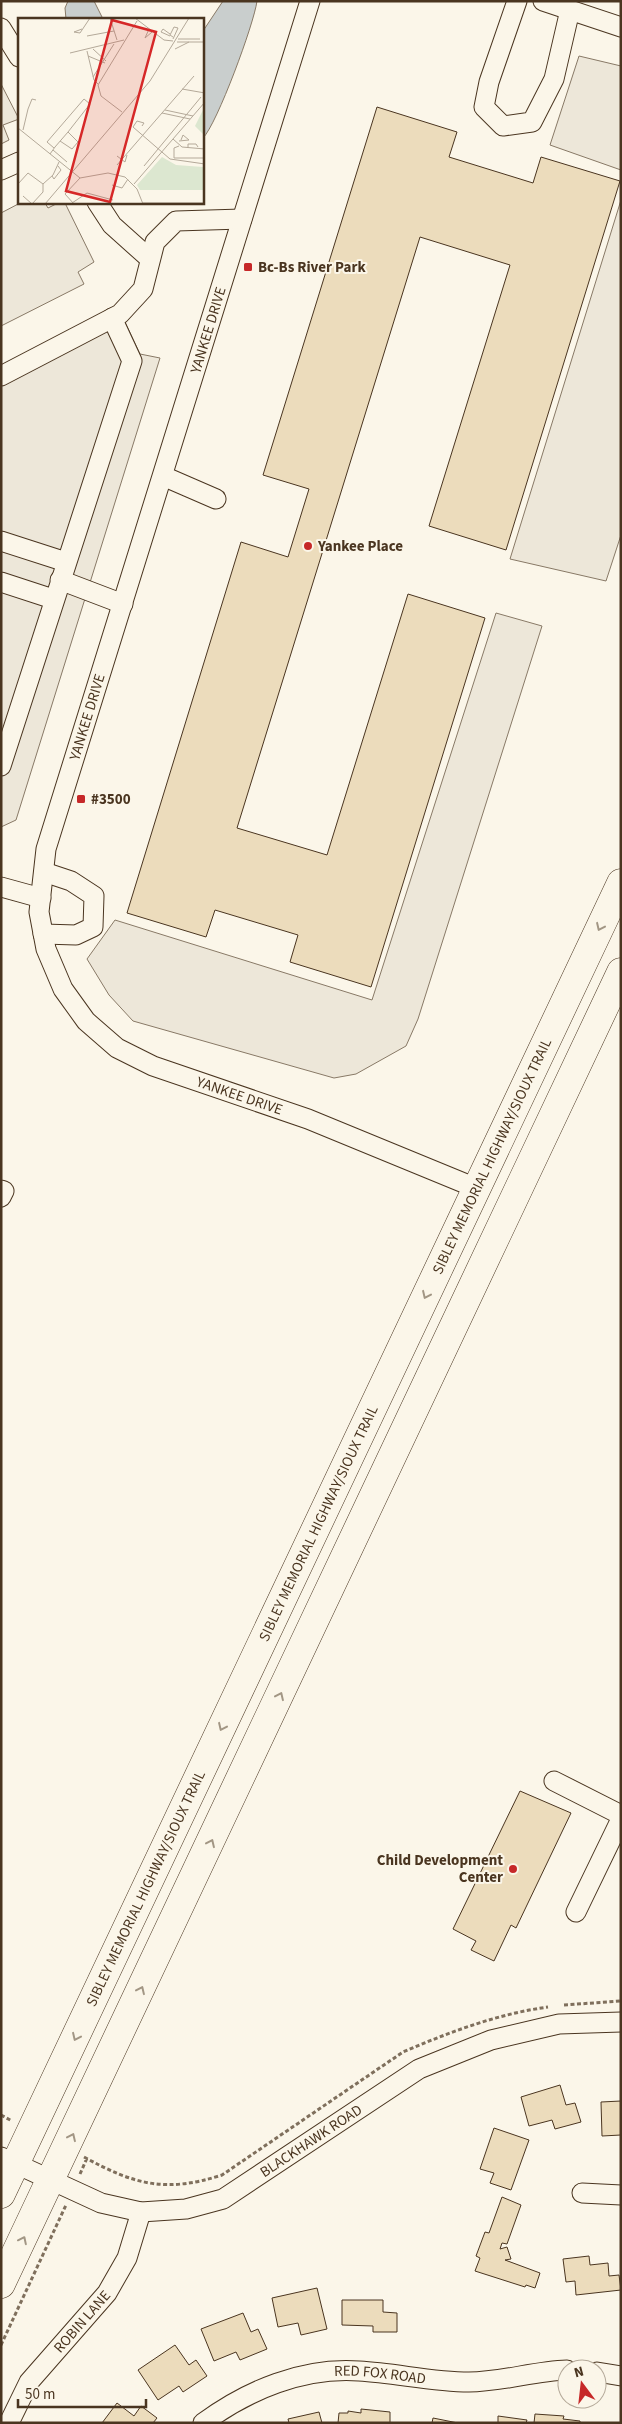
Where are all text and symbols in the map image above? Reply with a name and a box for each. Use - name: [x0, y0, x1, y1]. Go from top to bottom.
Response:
- inset map: [18, 18, 204, 204]
- place label: Bc-Bs River Park: [258, 257, 366, 278]
- marker: Bc-Bs River Park: [242, 261, 254, 273]
- street label: YANKEE DRIVE: [185, 284, 232, 377]
- place label: Yankee Place: [317, 536, 403, 557]
- marker: Yankee Place: [302, 540, 314, 552]
- street label: YANKEE DRIVE: [64, 671, 111, 764]
- place label: #3500: [91, 789, 131, 810]
- marker: #3500: [75, 793, 87, 805]
- one-way arrow: [596, 922, 606, 931]
- street label: SIBLEY MEMORIAL HIGHWAY/SIOUX TRAIL: [427, 1035, 557, 1278]
- street label: YANKEE DRIVE: [193, 1071, 285, 1121]
- one-way arrow: [421, 1290, 432, 1299]
- street label: SIBLEY MEMORIAL HIGHWAY/SIOUX TRAIL: [254, 1402, 384, 1645]
- one-way arrow: [274, 1692, 284, 1701]
- one-way arrow: [218, 1722, 228, 1731]
- street label: SIBLEY MEMORIAL HIGHWAY/SIOUX TRAIL: [81, 1767, 211, 2010]
- one-way arrow: [204, 1839, 215, 1848]
- place label: Child Development Center: [377, 1850, 503, 1888]
- marker: Child Development Center: [507, 1863, 519, 1875]
- one-way arrow: [135, 1986, 146, 1995]
- one-way arrow: [72, 2031, 82, 2040]
- street label: BLACKHAWK ROAD: [256, 2100, 366, 2183]
- one-way arrow: [66, 2133, 76, 2142]
- one-way arrow: [16, 2237, 26, 2246]
- street label: ROBIN LANE: [49, 2286, 116, 2358]
- north arrow: [557, 2359, 607, 2409]
- street label: RED FOX ROAD: [334, 2361, 427, 2390]
- text: N: [572, 2362, 586, 2383]
- scale bar: [18, 2376, 145, 2408]
- text: 50 m: [25, 2384, 55, 2405]

